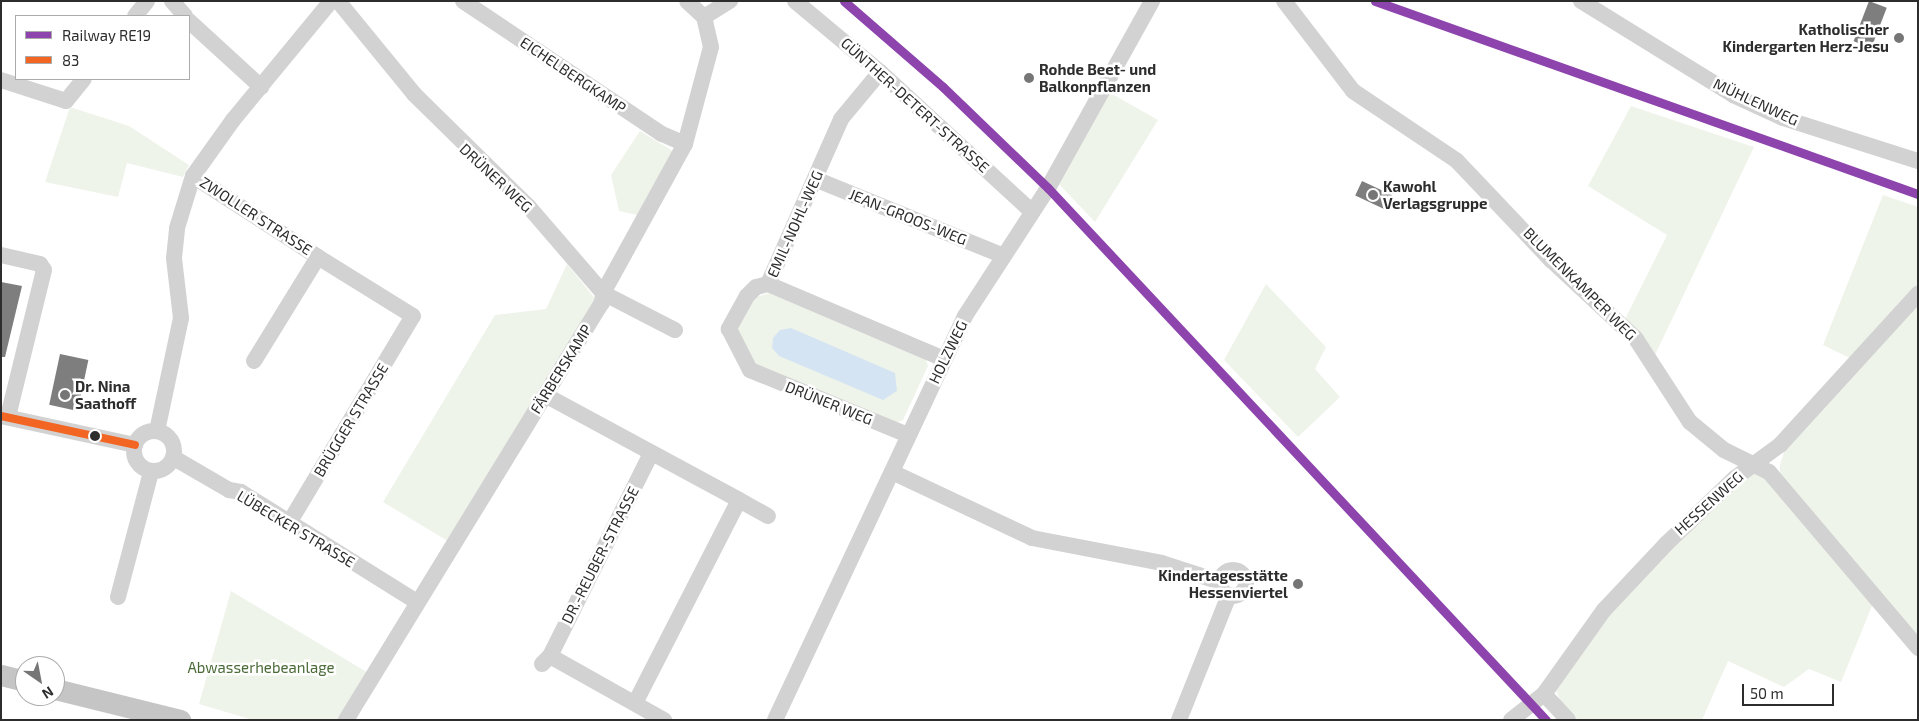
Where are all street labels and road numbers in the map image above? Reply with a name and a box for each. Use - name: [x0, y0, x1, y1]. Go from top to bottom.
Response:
- street label: EICHELBERGKAMP: [517, 33, 629, 117]
- street label: GÜNTHER-DETERT-STRASSE: [837, 34, 993, 176]
- street label: MÜHLENWEG: [1711, 74, 1801, 130]
- street label: DRÜNER WEG: [456, 140, 536, 216]
- street label: EMIL-NOHL-WEG: [763, 168, 827, 280]
- street label: ZWOLLER STRASSE: [197, 173, 315, 259]
- street label: JEAN-GROOS-WEG: [846, 185, 970, 249]
- street label: BLUMENKAMPER WEG: [1520, 224, 1640, 344]
- street label: HOLZWEG: [925, 317, 971, 387]
- street label: FÄRBERSKAMP: [526, 321, 596, 417]
- street label: BRÜGGER STRASSE: [310, 360, 392, 480]
- street label: DRÜNER WEG: [783, 377, 875, 429]
- street label: HESSENWEG: [1671, 467, 1747, 539]
- street label: DR.-REUBER-STRASSE: [558, 483, 642, 627]
- street label: LÜBECKER STRASSE: [234, 487, 358, 571]

